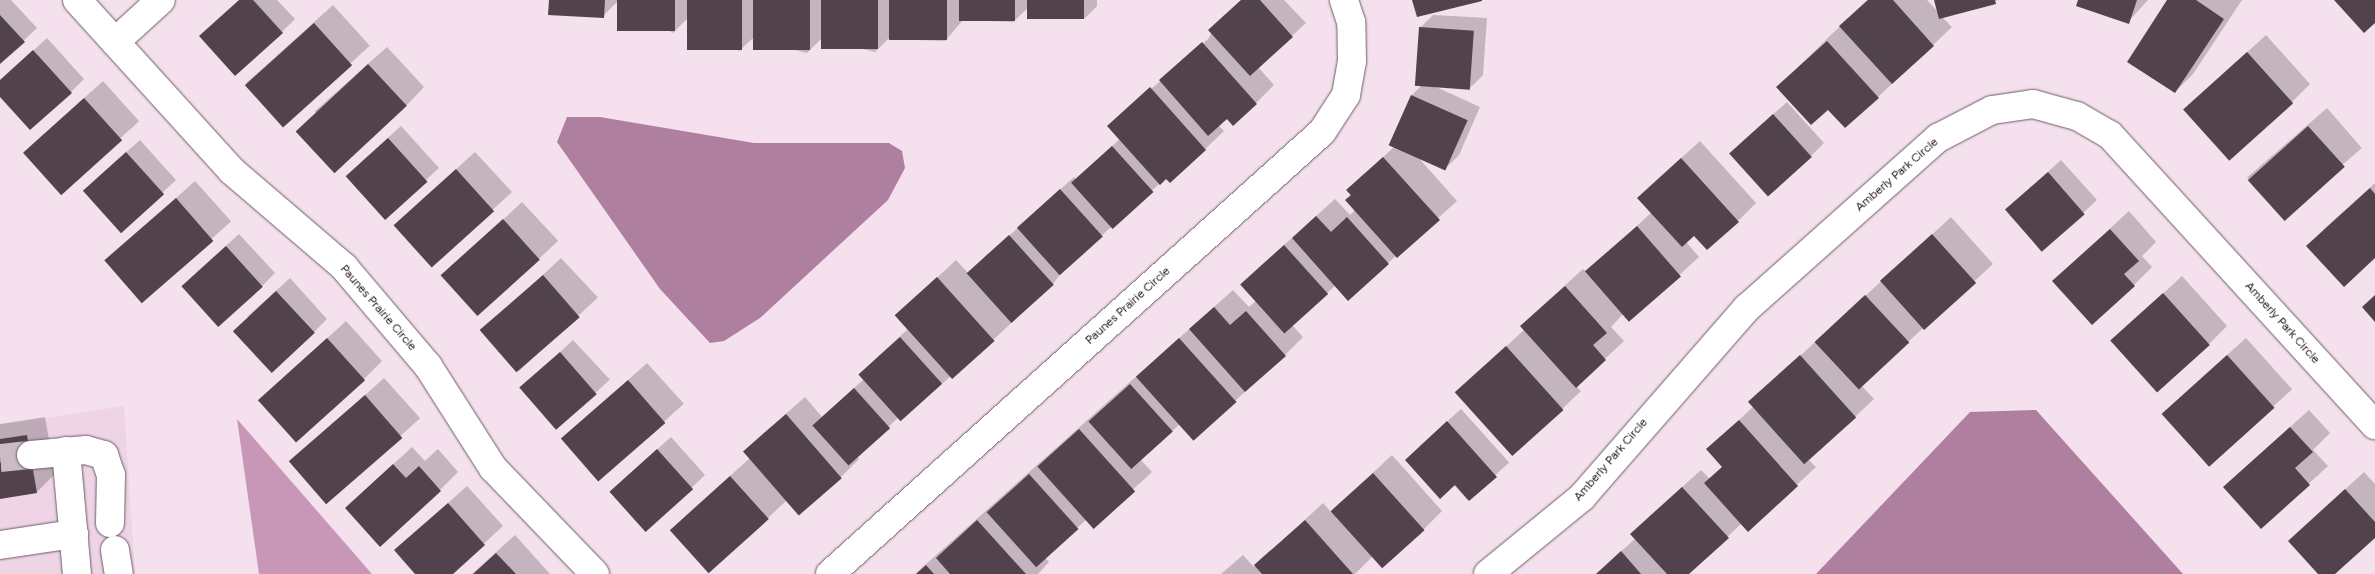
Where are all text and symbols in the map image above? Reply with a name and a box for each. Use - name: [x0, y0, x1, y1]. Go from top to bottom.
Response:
- street label: Amberly Park Circle: [1853, 135, 1941, 215]
- street label: Paunes Prairie Circle: [337, 262, 419, 354]
- street label: Paunes Prairie Circle: [1083, 264, 1173, 348]
- street label: Amberly Park Circle: [2242, 279, 2322, 367]
- street label: Amberly Park Circle: [1571, 416, 1651, 504]

